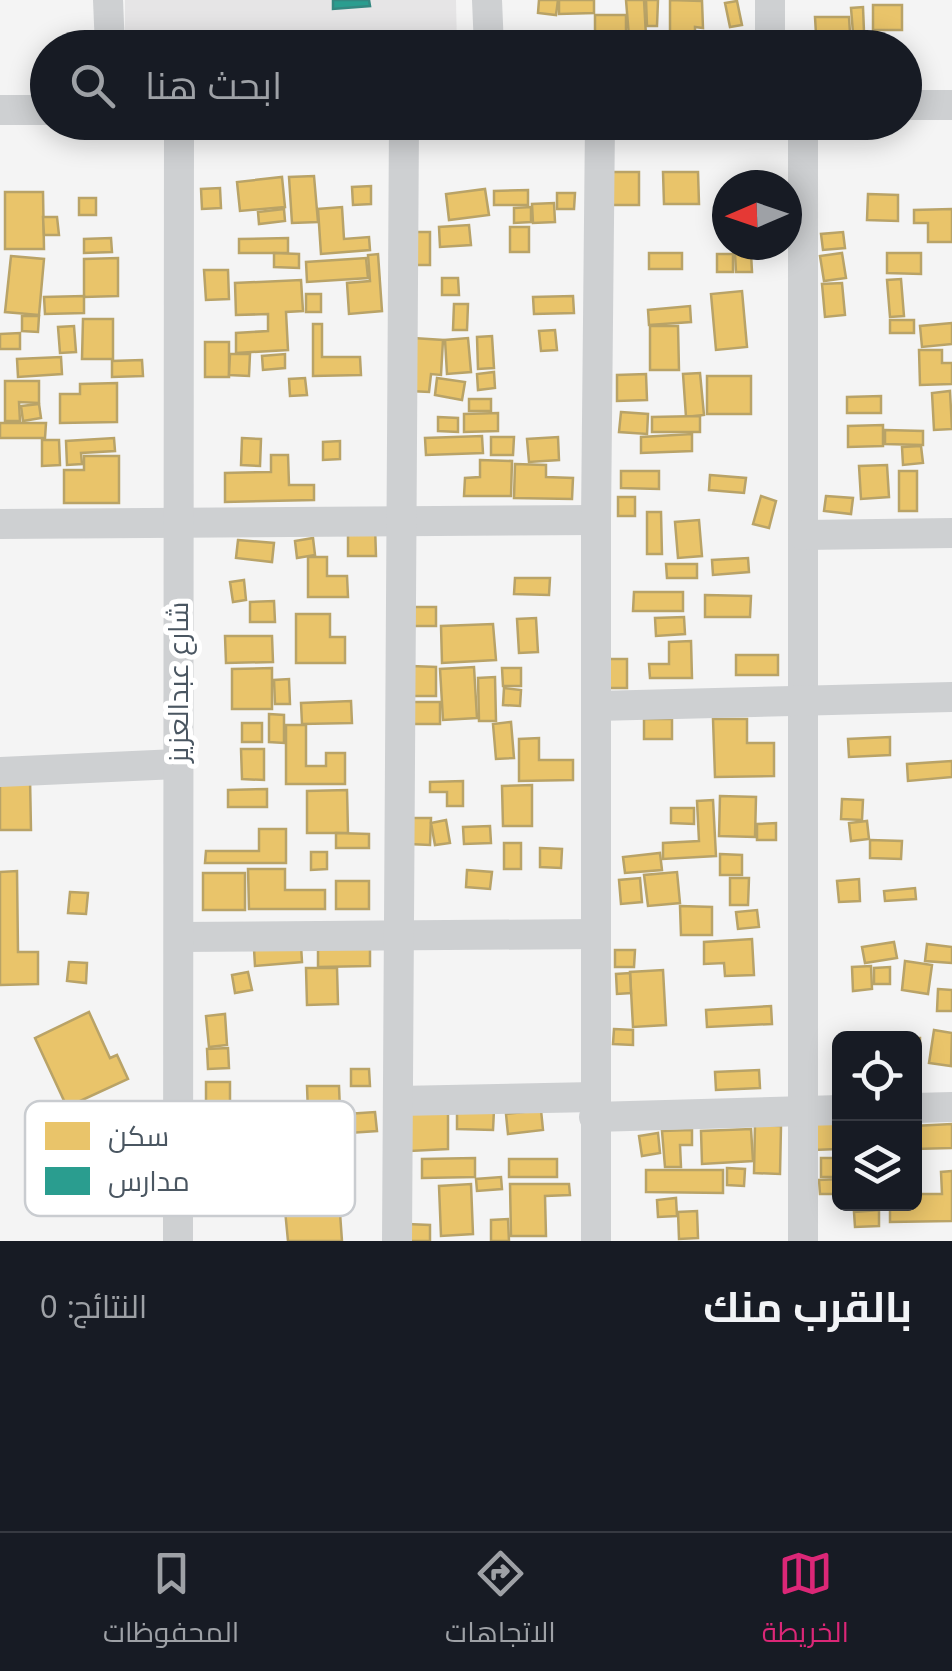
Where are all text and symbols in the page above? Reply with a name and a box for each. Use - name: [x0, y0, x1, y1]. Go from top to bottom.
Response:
- search box: [30, 30, 922, 140]
- icon: search: [65, 58, 120, 113]
- text: ابحث هنا: [145, 60, 282, 109]
- north arrow: [712, 170, 802, 260]
- street label: شارع عبدالعزيز: [159, 601, 197, 765]
- map controls: [832, 1031, 922, 1211]
- button: locate: [832, 1031, 922, 1121]
- legend: [25, 1101, 355, 1216]
- text: سكن: [108, 1117, 169, 1154]
- button: layers: [832, 1121, 922, 1211]
- text: مدارس: [108, 1162, 190, 1199]
- text: بالقرب منك: [703, 1279, 912, 1334]
- text: النتائج: 0: [40, 1285, 147, 1327]
- tab: المحفوظات: [103, 1546, 239, 1658]
- tab: الاتجاهات: [445, 1546, 556, 1658]
- tab: الخريطة: [762, 1546, 849, 1658]

